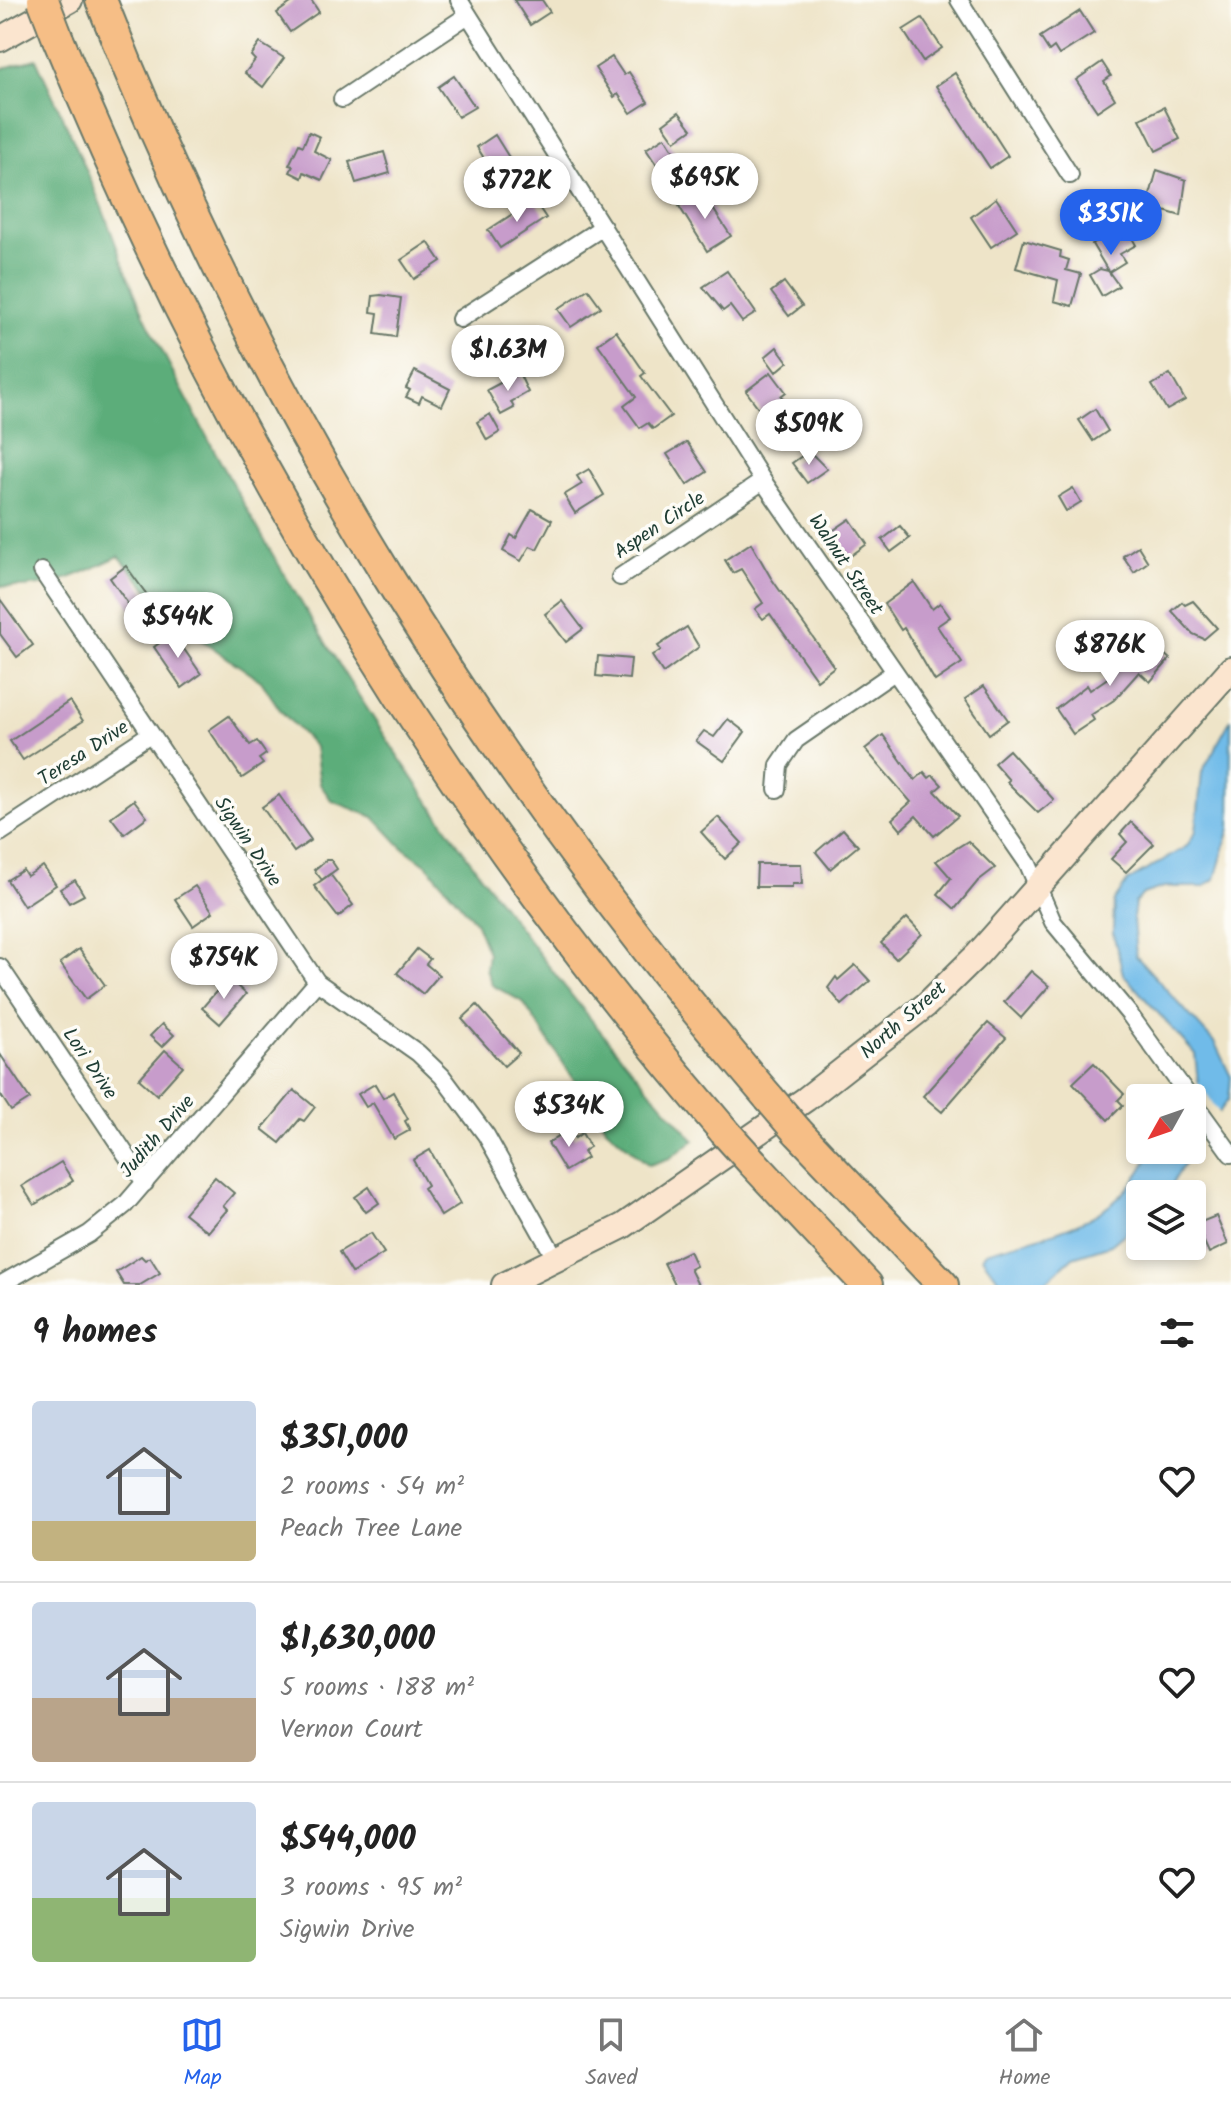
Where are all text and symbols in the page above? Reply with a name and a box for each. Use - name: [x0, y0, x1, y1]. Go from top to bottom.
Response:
- pin: $695K: [649, 153, 761, 221]
- pin: $772K: [461, 156, 573, 224]
- text: $695K: [669, 158, 741, 200]
- text: $772K: [482, 161, 552, 203]
- pin: $351K: [1055, 189, 1167, 257]
- text: $351K: [1078, 194, 1144, 236]
- pin: $1.63M: [443, 325, 573, 393]
- text: $1.63M: [469, 330, 547, 372]
- pin: $509K: [753, 399, 865, 467]
- text: $509K: [774, 404, 844, 446]
- street label: Aspen Circle: [608, 484, 712, 568]
- street label: Walnut Street: [799, 508, 891, 623]
- pin: $544K: [122, 592, 234, 660]
- text: $544K: [142, 597, 214, 639]
- pin: $876K: [1054, 620, 1166, 688]
- text: $876K: [1074, 625, 1146, 667]
- street label: Teresa Drive: [32, 713, 136, 795]
- street label: Sigwin Drive: [205, 790, 289, 894]
- pin: $754K: [168, 933, 280, 1001]
- text: $754K: [189, 938, 259, 980]
- street label: North Street: [853, 974, 955, 1068]
- street label: Lori Drive: [53, 1021, 125, 1107]
- pin: $534K: [513, 1081, 625, 1149]
- north arrow: [1126, 1084, 1206, 1164]
- map controls: [1126, 1084, 1206, 1260]
- text: $534K: [533, 1086, 605, 1128]
- street label: Judith Drive: [112, 1088, 204, 1186]
- button: layers: [1126, 1180, 1206, 1260]
- text: 9 homes: [32, 1306, 157, 1360]
- icon: filters: [1155, 1311, 1199, 1355]
- text: $351,000: [280, 1412, 407, 1466]
- icon: home: [96, 1433, 192, 1529]
- icon: heart: [1155, 1459, 1199, 1503]
- text: 2 rooms · 54 m²: [280, 1466, 464, 1508]
- text: Peach Tree Lane: [280, 1508, 462, 1550]
- text: $1,630,000: [280, 1613, 435, 1667]
- icon: home: [96, 1634, 192, 1730]
- icon: heart: [1155, 1660, 1199, 1704]
- text: 5 rooms · 188 m²: [280, 1667, 474, 1709]
- text: Vernon Court: [280, 1709, 423, 1751]
- text: $544,000: [280, 1813, 416, 1867]
- icon: home: [96, 1834, 192, 1930]
- icon: heart: [1155, 1860, 1199, 1904]
- text: 3 rooms · 95 m²: [280, 1867, 462, 1909]
- text: Sigwin Drive: [280, 1909, 415, 1951]
- tab: Map: [180, 2013, 224, 2096]
- tab: Saved: [585, 2013, 638, 2096]
- tab: Home: [998, 2013, 1051, 2096]

